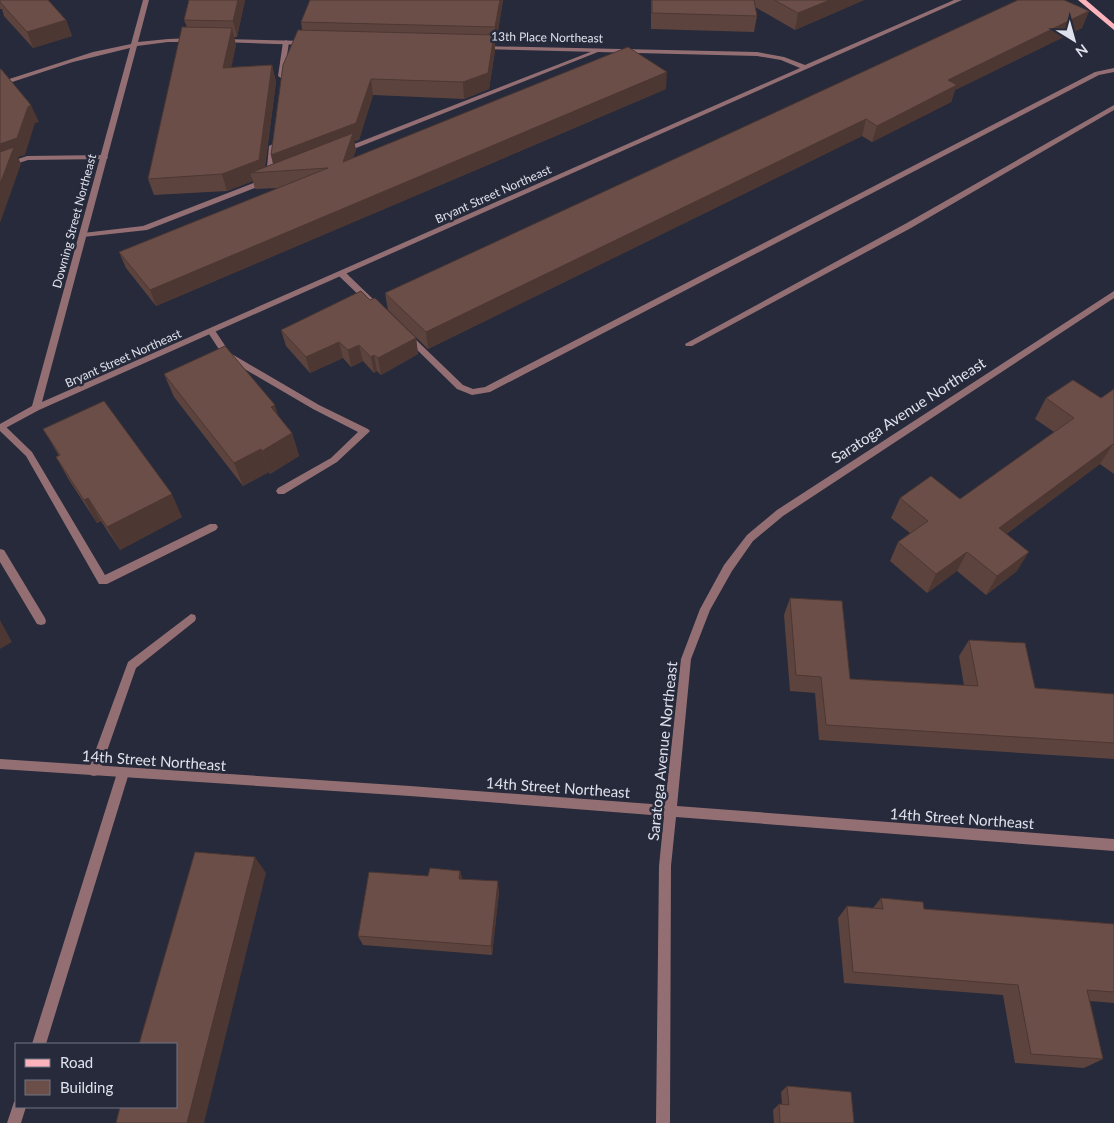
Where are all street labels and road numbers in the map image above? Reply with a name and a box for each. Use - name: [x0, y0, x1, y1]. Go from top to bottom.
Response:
- street label: 13th Place Northeast: [491, 29, 604, 45]
- street label: Downing Street Northeast: [49, 152, 99, 290]
- street label: Bryant Street Northeast: [433, 161, 554, 226]
- street label: Bryant Street Northeast: [63, 325, 184, 390]
- street label: Saratoga Avenue Northeast: [828, 353, 989, 467]
- street label: Saratoga Avenue Northeast: [644, 660, 680, 842]
- street label: 14th Street Northeast: [81, 746, 227, 774]
- street label: 14th Street Northeast: [485, 773, 631, 801]
- street label: 14th Street Northeast: [889, 804, 1035, 832]

